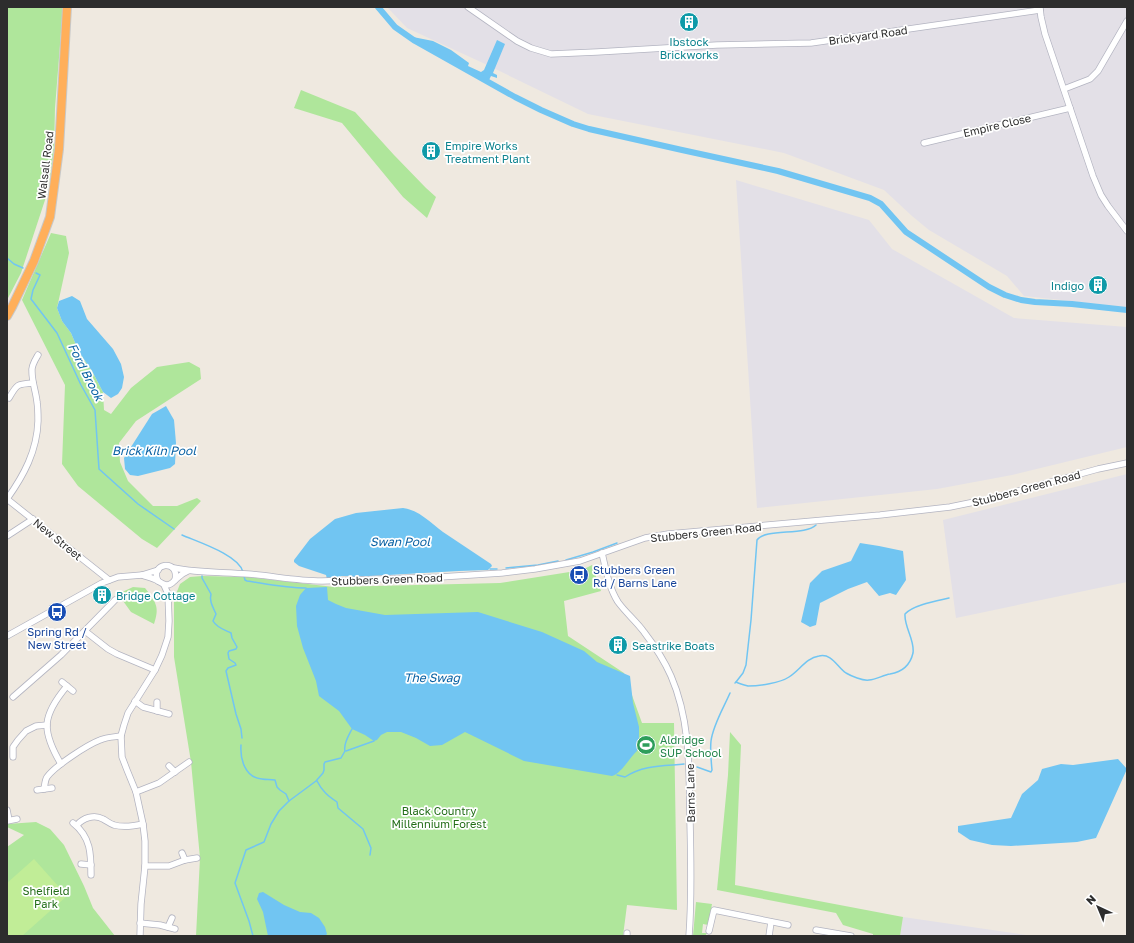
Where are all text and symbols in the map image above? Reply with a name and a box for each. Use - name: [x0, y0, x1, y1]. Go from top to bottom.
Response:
- building icon: Ibstock Brickworks: [678, 11, 700, 33]
- street label: Brickyard Road: [828, 23, 908, 47]
- place label: Ibstock Brickworks: [660, 35, 718, 61]
- street label: Empire Close: [962, 111, 1032, 139]
- street label: Walsall Road: [34, 130, 56, 200]
- place label: Empire Works Treatment Plant: [445, 139, 530, 165]
- building icon: Empire Works Treatment Plant: [420, 140, 442, 162]
- building icon: Indigo: [1087, 274, 1109, 296]
- place label: Indigo: [1051, 279, 1084, 292]
- water label: Ford Brook: [65, 341, 108, 405]
- water label: Brick Kiln Pool: [112, 443, 197, 458]
- street label: Stubbers Green Road: [970, 467, 1082, 509]
- street label: New Street: [31, 515, 85, 563]
- street label: Stubbers Green Road: [650, 520, 762, 544]
- water label: Swan Pool: [370, 534, 431, 549]
- place label: Stubbers Green Rd / Barns Lane: [593, 563, 677, 589]
- bus stop icon: Stubbers Green Rd / Barns Lane: [568, 564, 590, 586]
- street label: Stubbers Green Road: [331, 571, 443, 587]
- building icon: Bridge Cottage: [91, 584, 113, 606]
- place label: Bridge Cottage: [116, 589, 195, 602]
- bus stop icon: Spring Rd / New Street: [46, 601, 68, 623]
- place label: Spring Rd / New Street: [27, 625, 87, 651]
- building icon: Seastrike Boats: [607, 634, 629, 656]
- place label: Seastrike Boats: [632, 639, 715, 652]
- water label: The Swag: [404, 670, 462, 685]
- place label: Aldridge SUP School: [660, 733, 722, 759]
- sports icon: Aldridge SUP School: [635, 734, 657, 756]
- street label: Barns Lane: [683, 763, 697, 823]
- park label: Black Country Millennium Forest: [391, 804, 487, 830]
- park label: Shelfield Park: [22, 884, 70, 910]
- north arrow: [1078, 887, 1118, 927]
- text: N: [1083, 892, 1098, 907]

